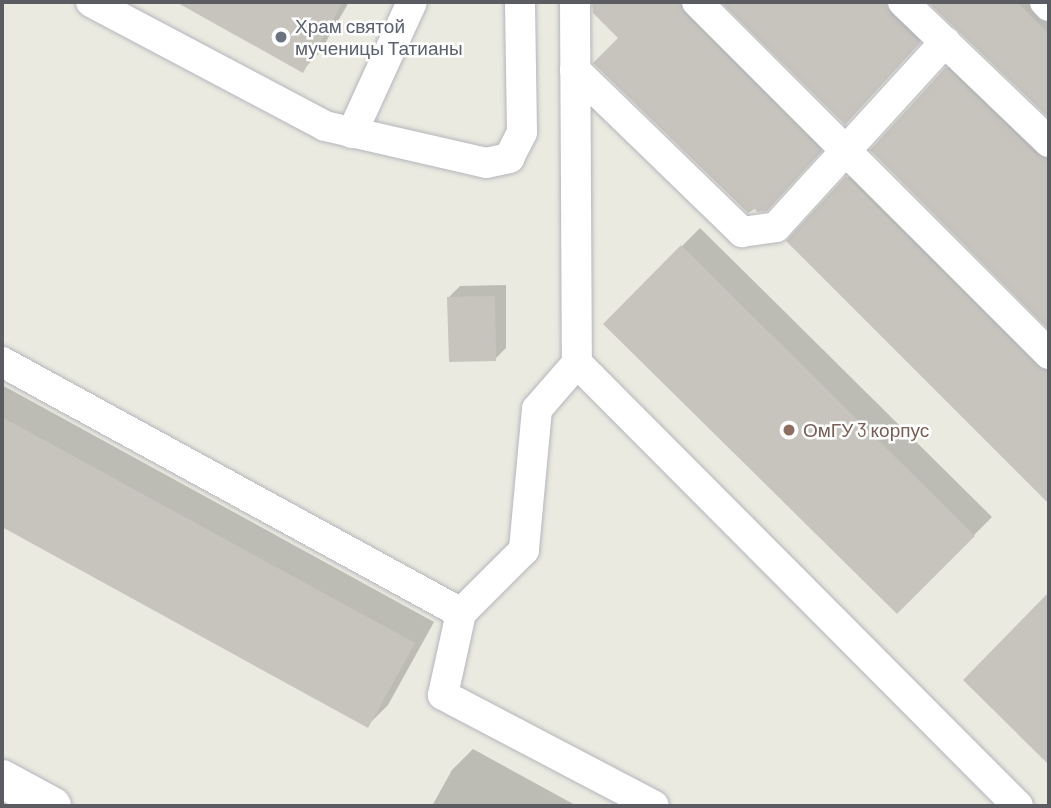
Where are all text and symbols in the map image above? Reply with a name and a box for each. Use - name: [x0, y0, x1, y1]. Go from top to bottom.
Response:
- place label: Храм святой мученицы Татианы: [295, 15, 463, 59]
- marker: Храм святой мученицы Татианы: [273, 29, 289, 45]
- place label: ОмГУ 3 корпус: [803, 419, 929, 441]
- marker: ОмГУ 3 корпус: [781, 422, 797, 438]

